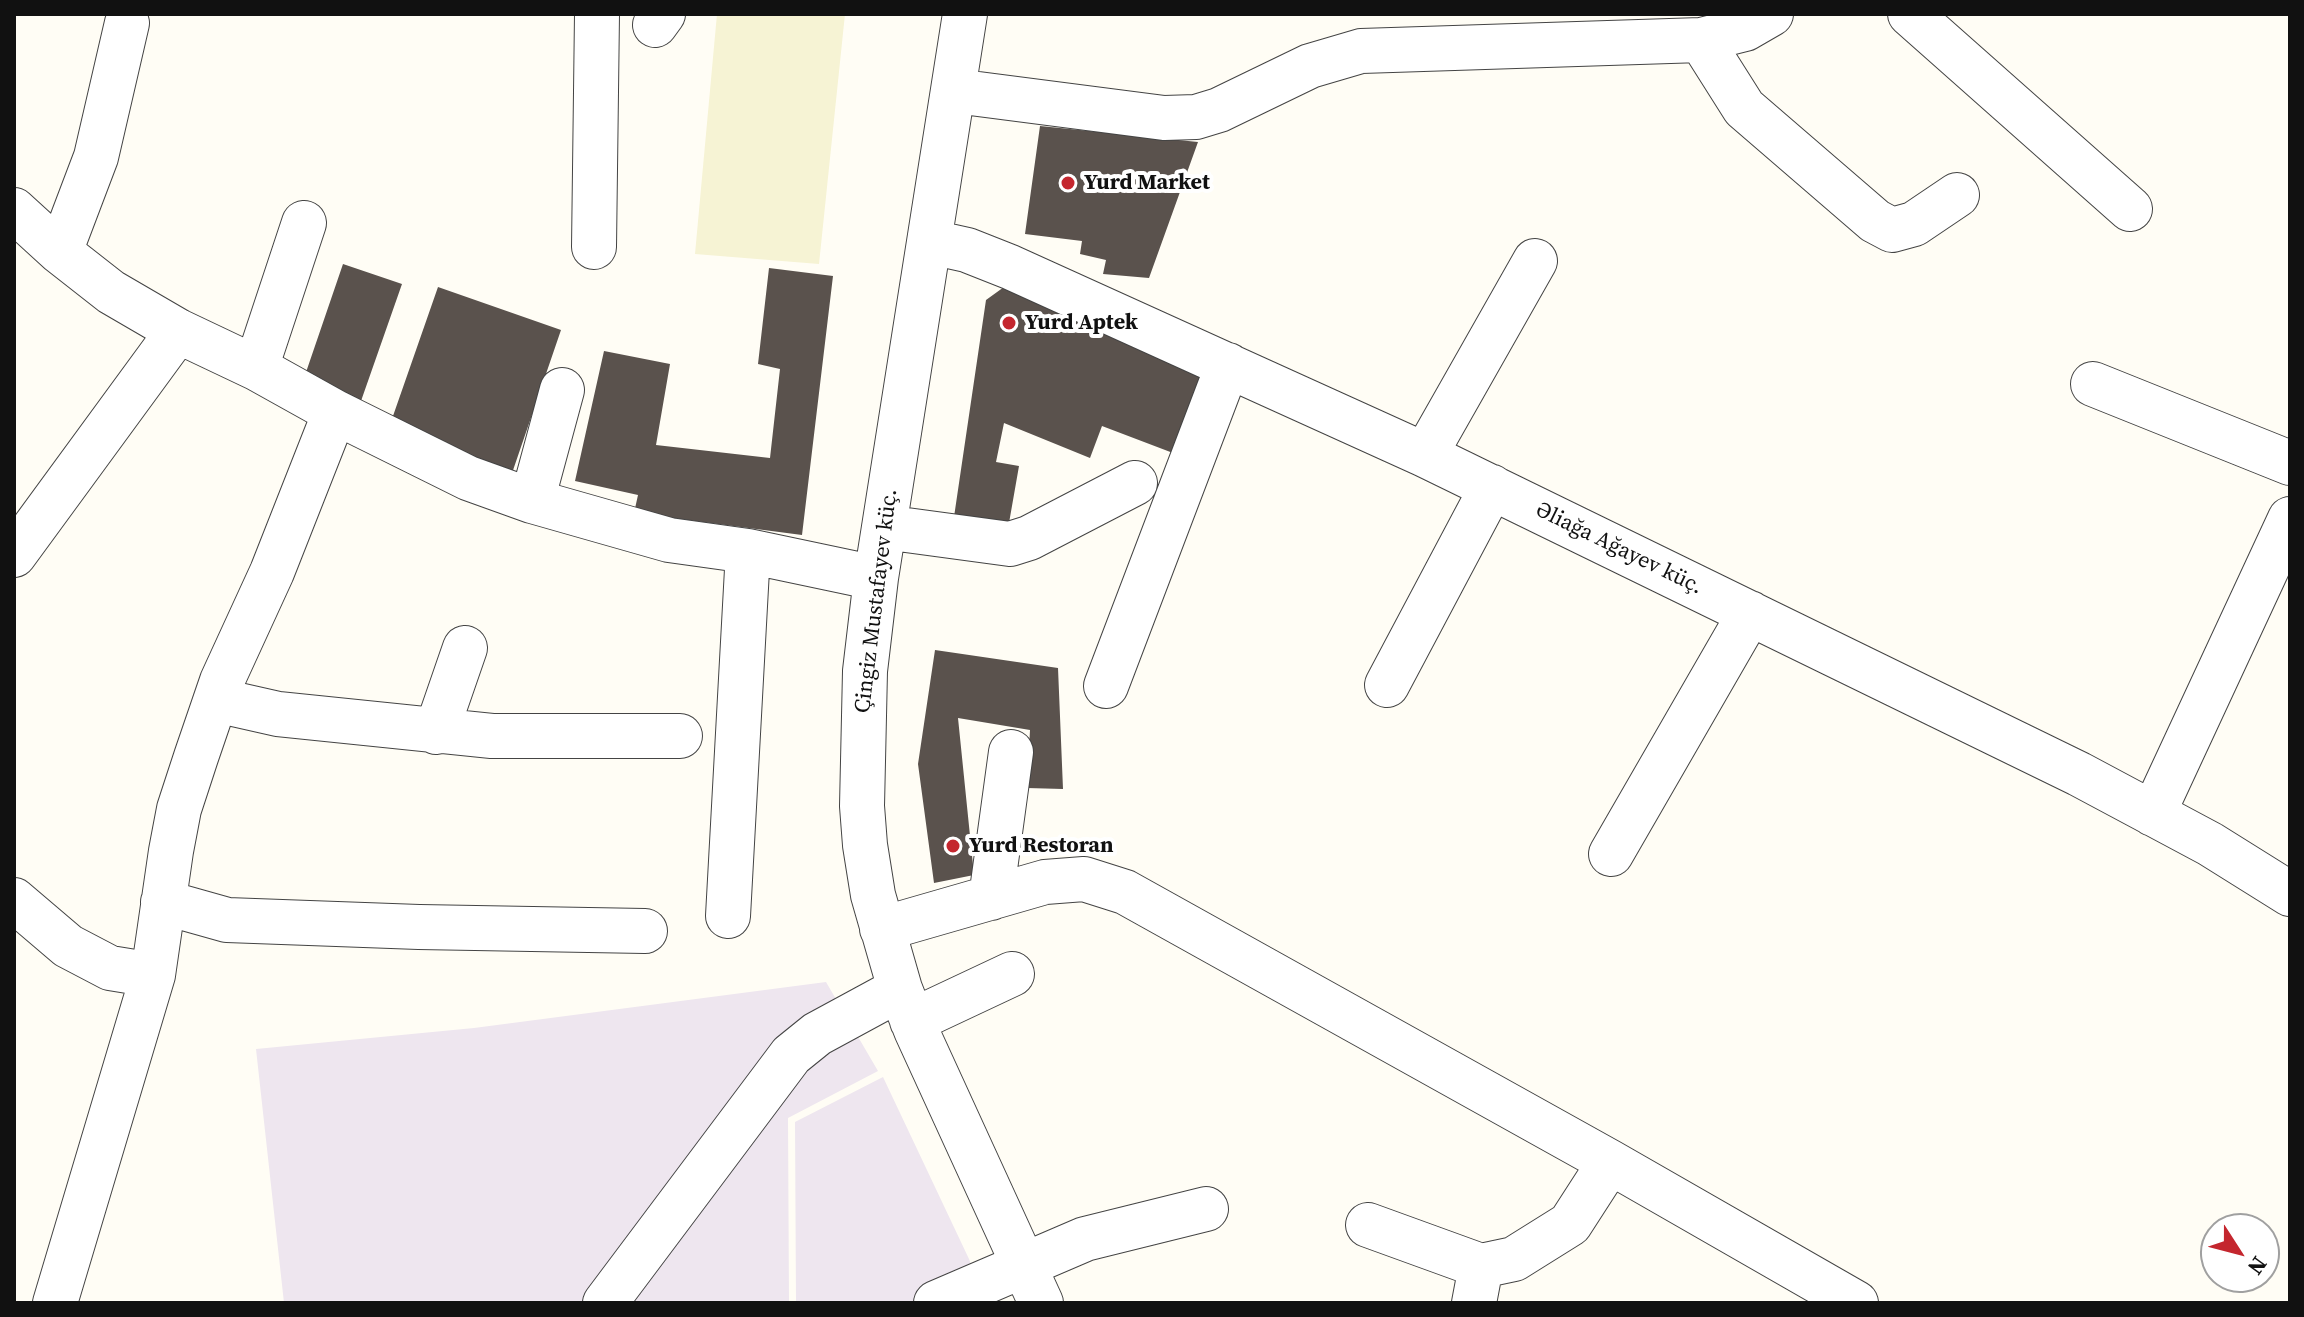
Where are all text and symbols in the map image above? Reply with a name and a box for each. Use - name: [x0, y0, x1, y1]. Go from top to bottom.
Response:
- place label: Yurd Market: [1084, 170, 1210, 196]
- marker: Yurd Market: [1059, 174, 1077, 192]
- place label: Yurd Aptek: [1025, 310, 1138, 336]
- marker: Yurd Aptek: [1000, 314, 1018, 332]
- street label: Çingiz Mustafayev küç.: [850, 487, 904, 715]
- street label: Əliağa Ağayev küç.: [1531, 497, 1707, 601]
- place label: Yurd Restoran: [969, 833, 1114, 859]
- marker: Yurd Restoran: [944, 837, 962, 855]
- north arrow: [2200, 1213, 2280, 1293]
- text: N: [2241, 1251, 2275, 1281]

